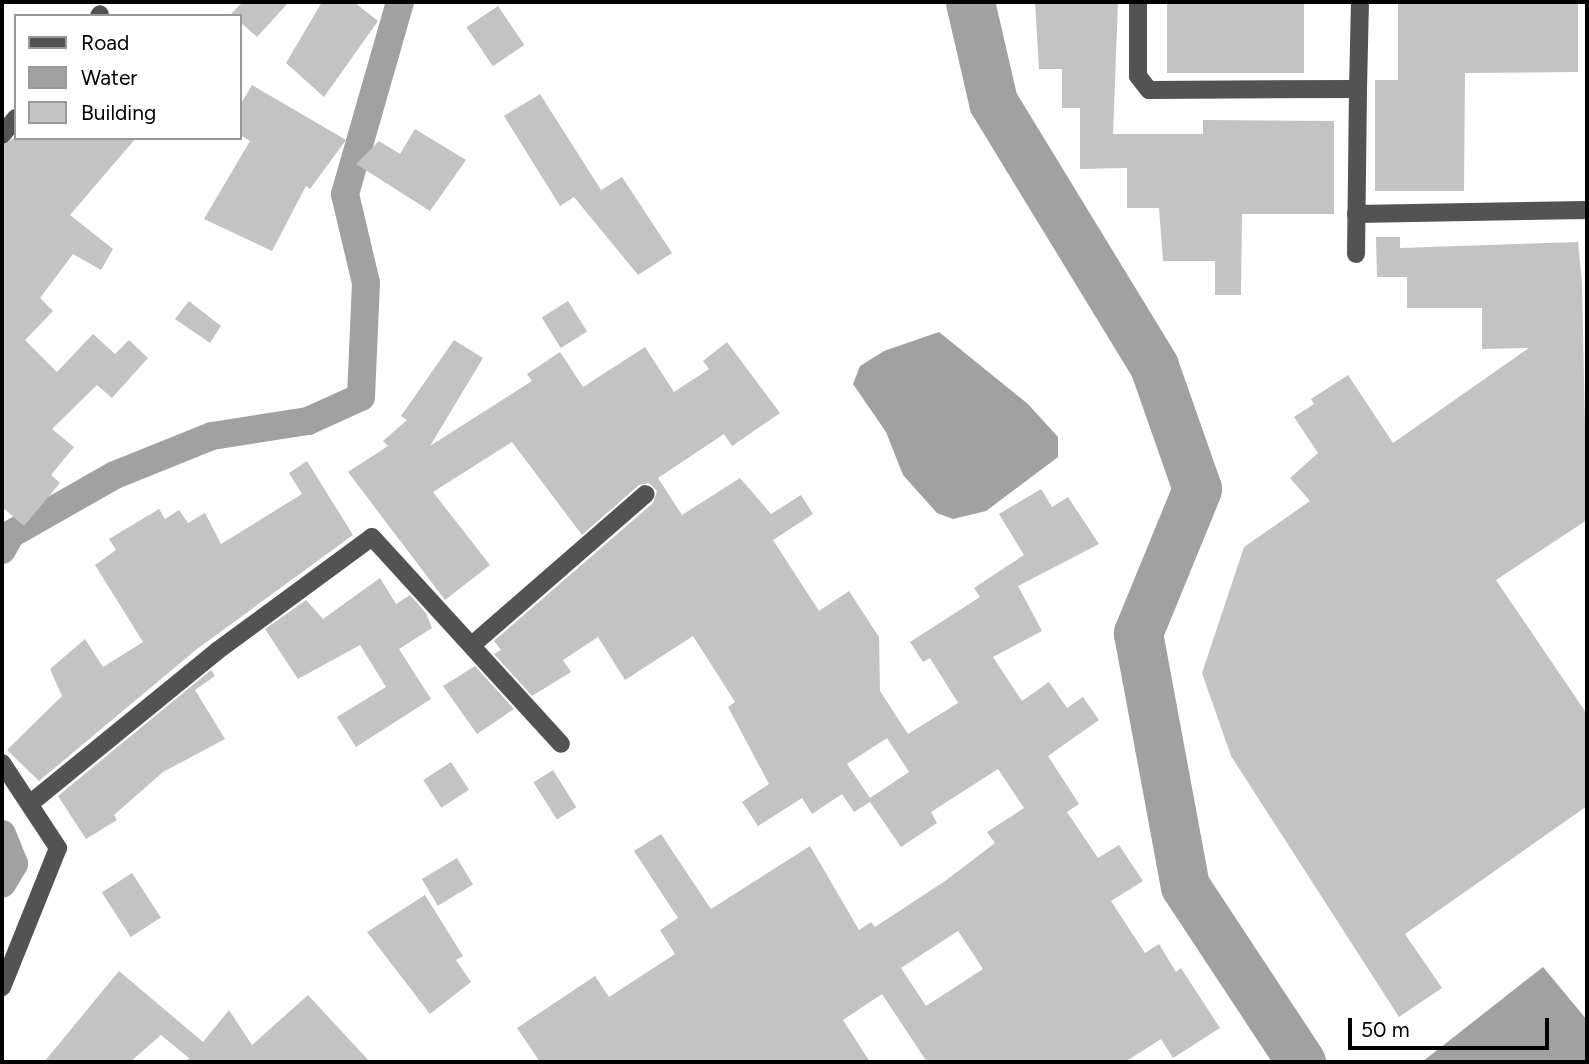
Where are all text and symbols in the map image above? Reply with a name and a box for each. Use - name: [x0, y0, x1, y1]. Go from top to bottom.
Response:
- legend: [14, 14, 242, 140]
- text: Road: [81, 30, 129, 55]
- text: Water: [81, 65, 137, 90]
- text: Building: [81, 100, 156, 125]
- scale bar: [1351, 1004, 1552, 1048]
- text: 50 m: [1361, 1017, 1410, 1042]

